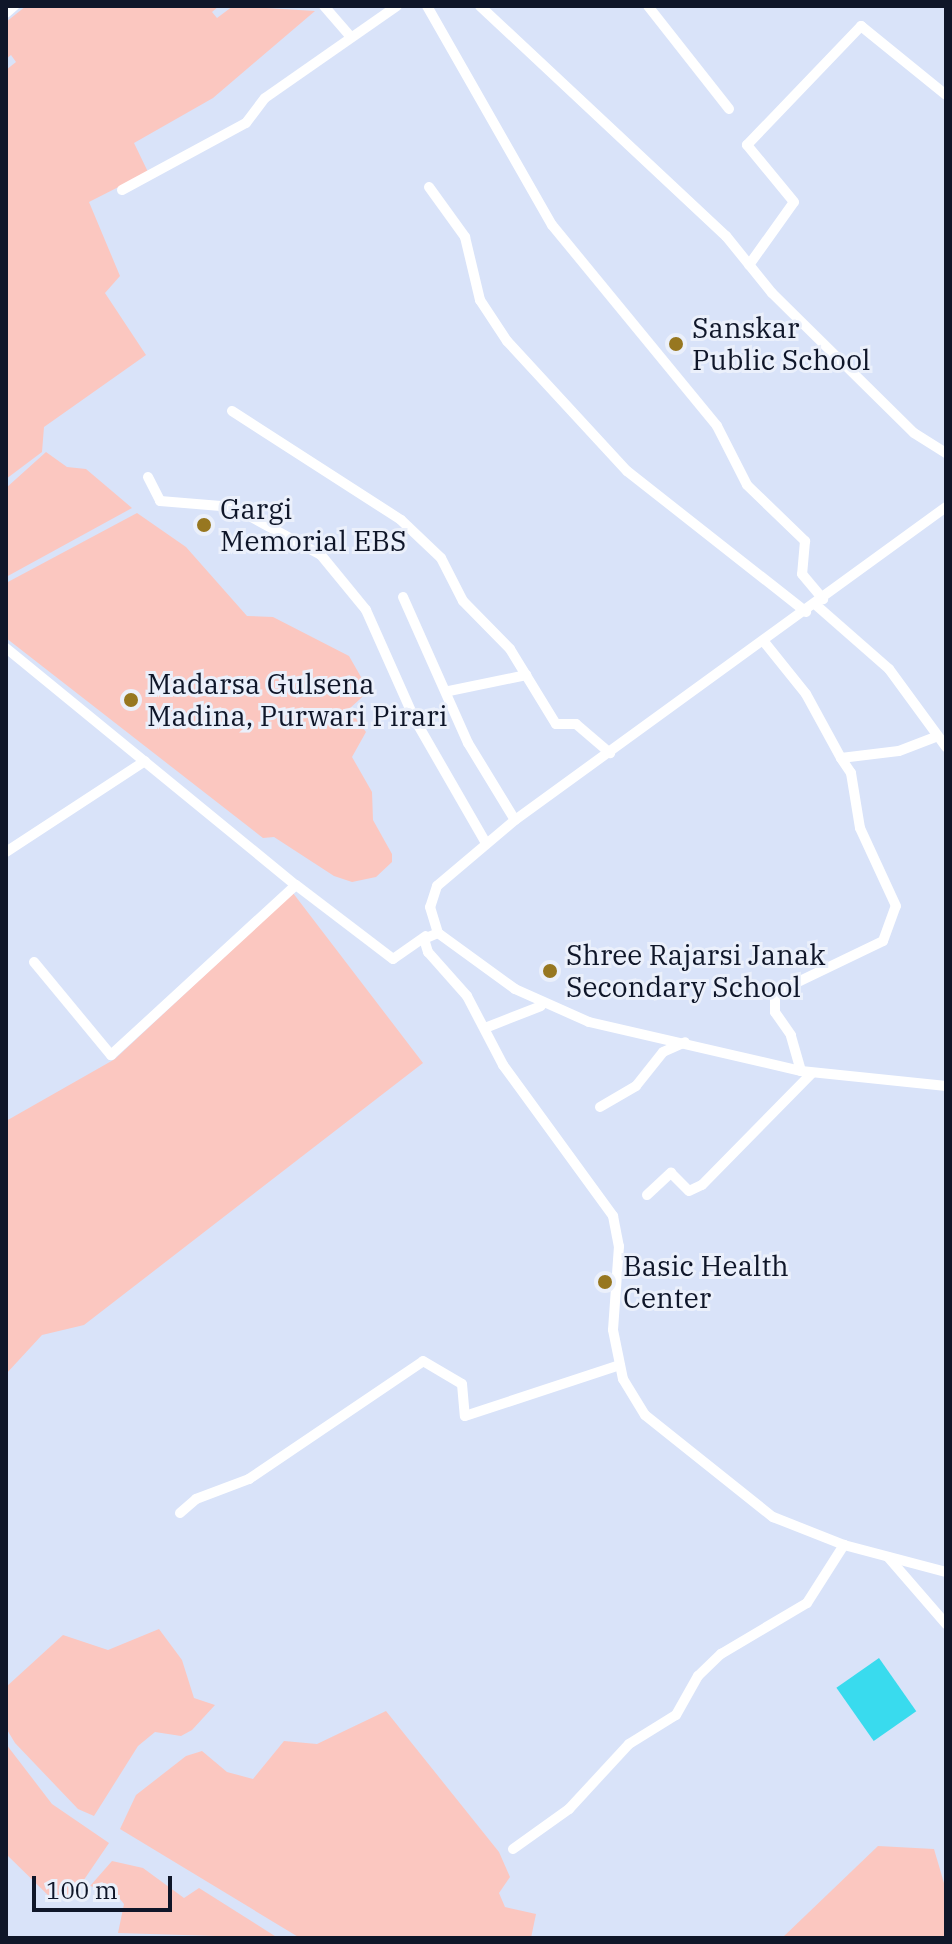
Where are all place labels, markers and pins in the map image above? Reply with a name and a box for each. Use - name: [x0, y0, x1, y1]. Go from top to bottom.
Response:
- place label: Sanskar Public School: [692, 311, 870, 377]
- marker: Sanskar Public School: [667, 335, 685, 353]
- place label: Gargi Memorial EBS: [220, 492, 406, 558]
- marker: Gargi Memorial EBS: [195, 516, 213, 534]
- place label: Madarsa Gulsena Madina, Purwari Pirari: [147, 667, 448, 733]
- marker: Madarsa Gulsena Madina, Purwari Pirari: [122, 691, 140, 709]
- place label: Shree Rajarsi Janak Secondary School: [566, 938, 826, 1004]
- marker: Shree Rajarsi Janak Secondary School: [541, 962, 559, 980]
- place label: Basic Health Center: [623, 1249, 789, 1315]
- marker: Basic Health Center: [594, 1271, 616, 1293]

